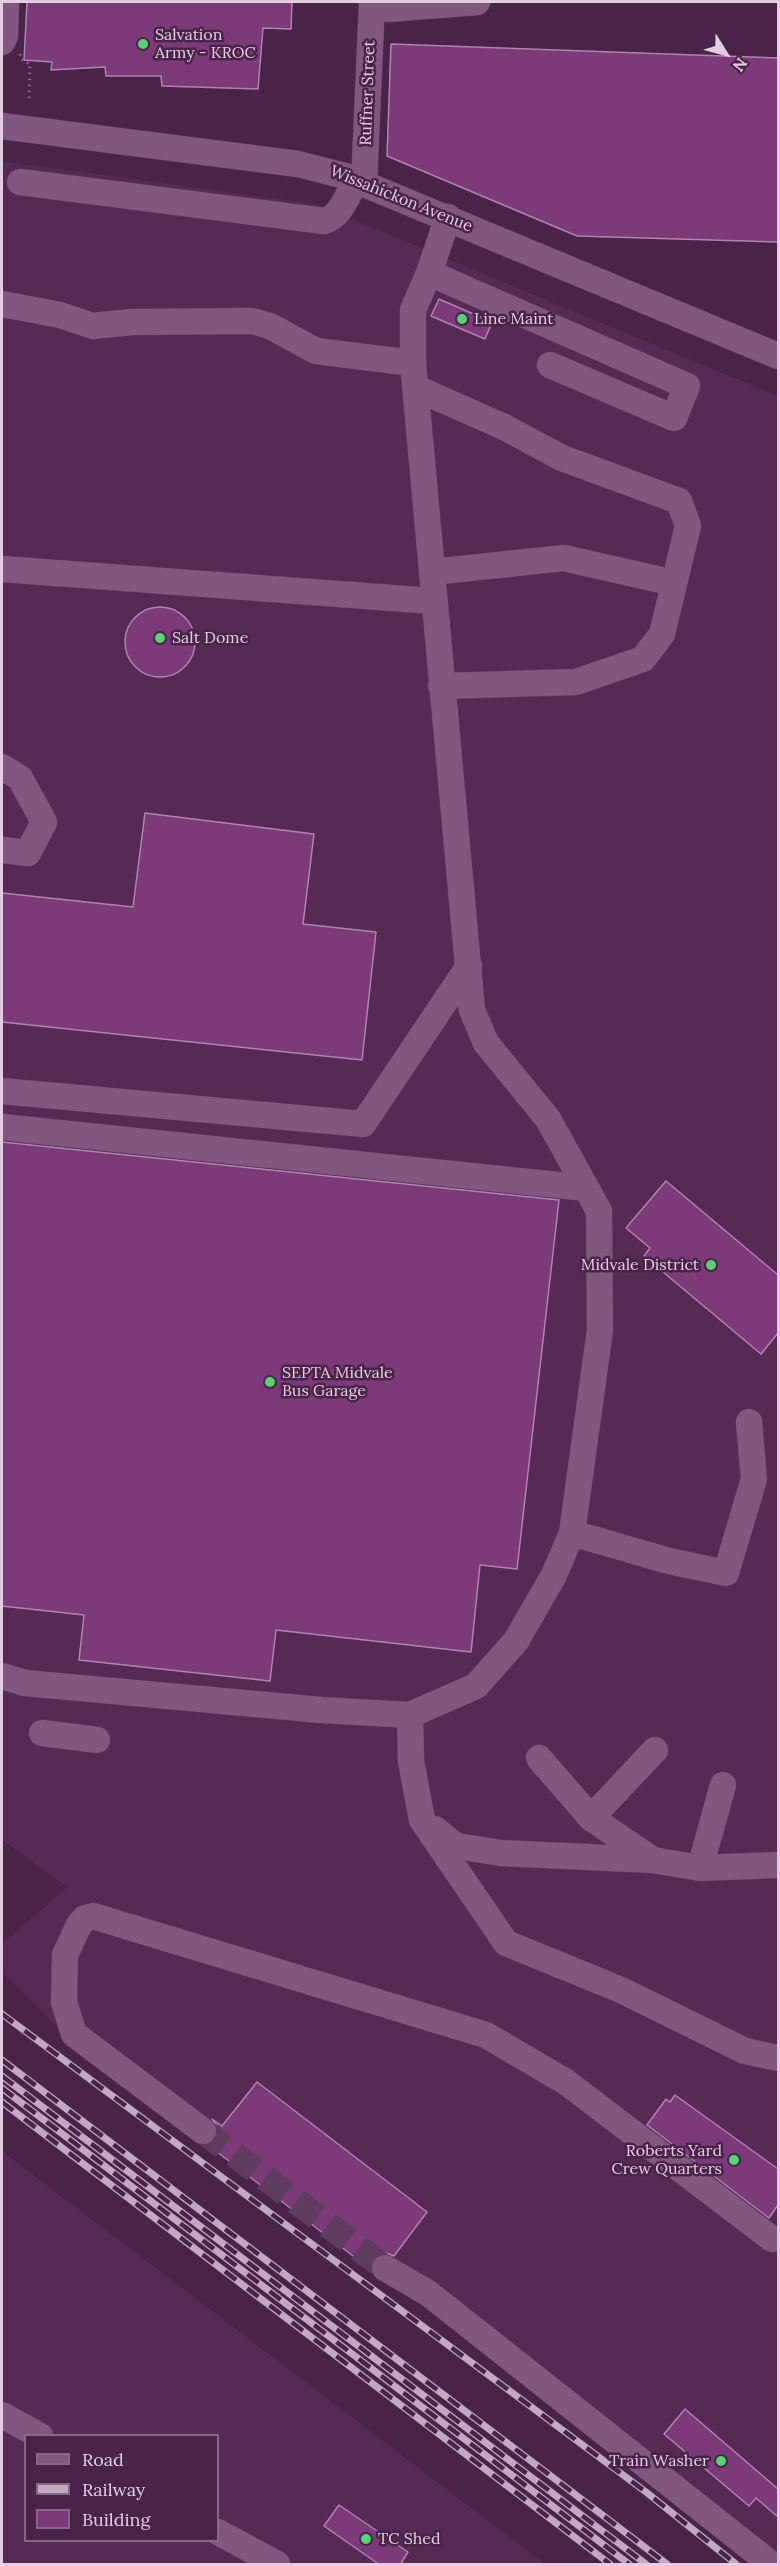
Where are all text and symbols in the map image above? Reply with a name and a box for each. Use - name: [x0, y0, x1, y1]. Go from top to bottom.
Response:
- north arrow: [696, 24, 756, 84]
- place label: Salvation Army - KROC: [155, 25, 256, 63]
- marker: Salvation Army - KROC: [136, 37, 150, 51]
- street label: Ruffner Street: [357, 40, 379, 146]
- text: N: [729, 54, 752, 76]
- street label: Wissahickon Avenue: [327, 162, 475, 236]
- place label: Line Maint: [474, 309, 554, 329]
- marker: Line Maint: [455, 312, 469, 326]
- place label: Salt Dome: [172, 628, 248, 648]
- marker: Salt Dome: [153, 631, 167, 645]
- place label: Midvale District: [581, 1255, 699, 1275]
- marker: Midvale District: [704, 1258, 718, 1272]
- place label: SEPTA Midvale Bus Garage: [282, 1363, 393, 1401]
- marker: SEPTA Midvale Bus Garage: [263, 1375, 277, 1389]
- place label: Roberts Yard Crew Quarters: [612, 2141, 722, 2179]
- marker: Roberts Yard Crew Quarters: [727, 2153, 741, 2167]
- legend: [24, 2434, 219, 2542]
- text: Road: [82, 2448, 124, 2471]
- place label: Train Washer: [609, 2451, 709, 2471]
- marker: Train Washer: [714, 2454, 728, 2468]
- text: Railway: [82, 2478, 145, 2501]
- text: Building: [82, 2508, 150, 2531]
- place label: TC Shed: [378, 2529, 440, 2549]
- marker: TC Shed: [359, 2532, 373, 2546]

